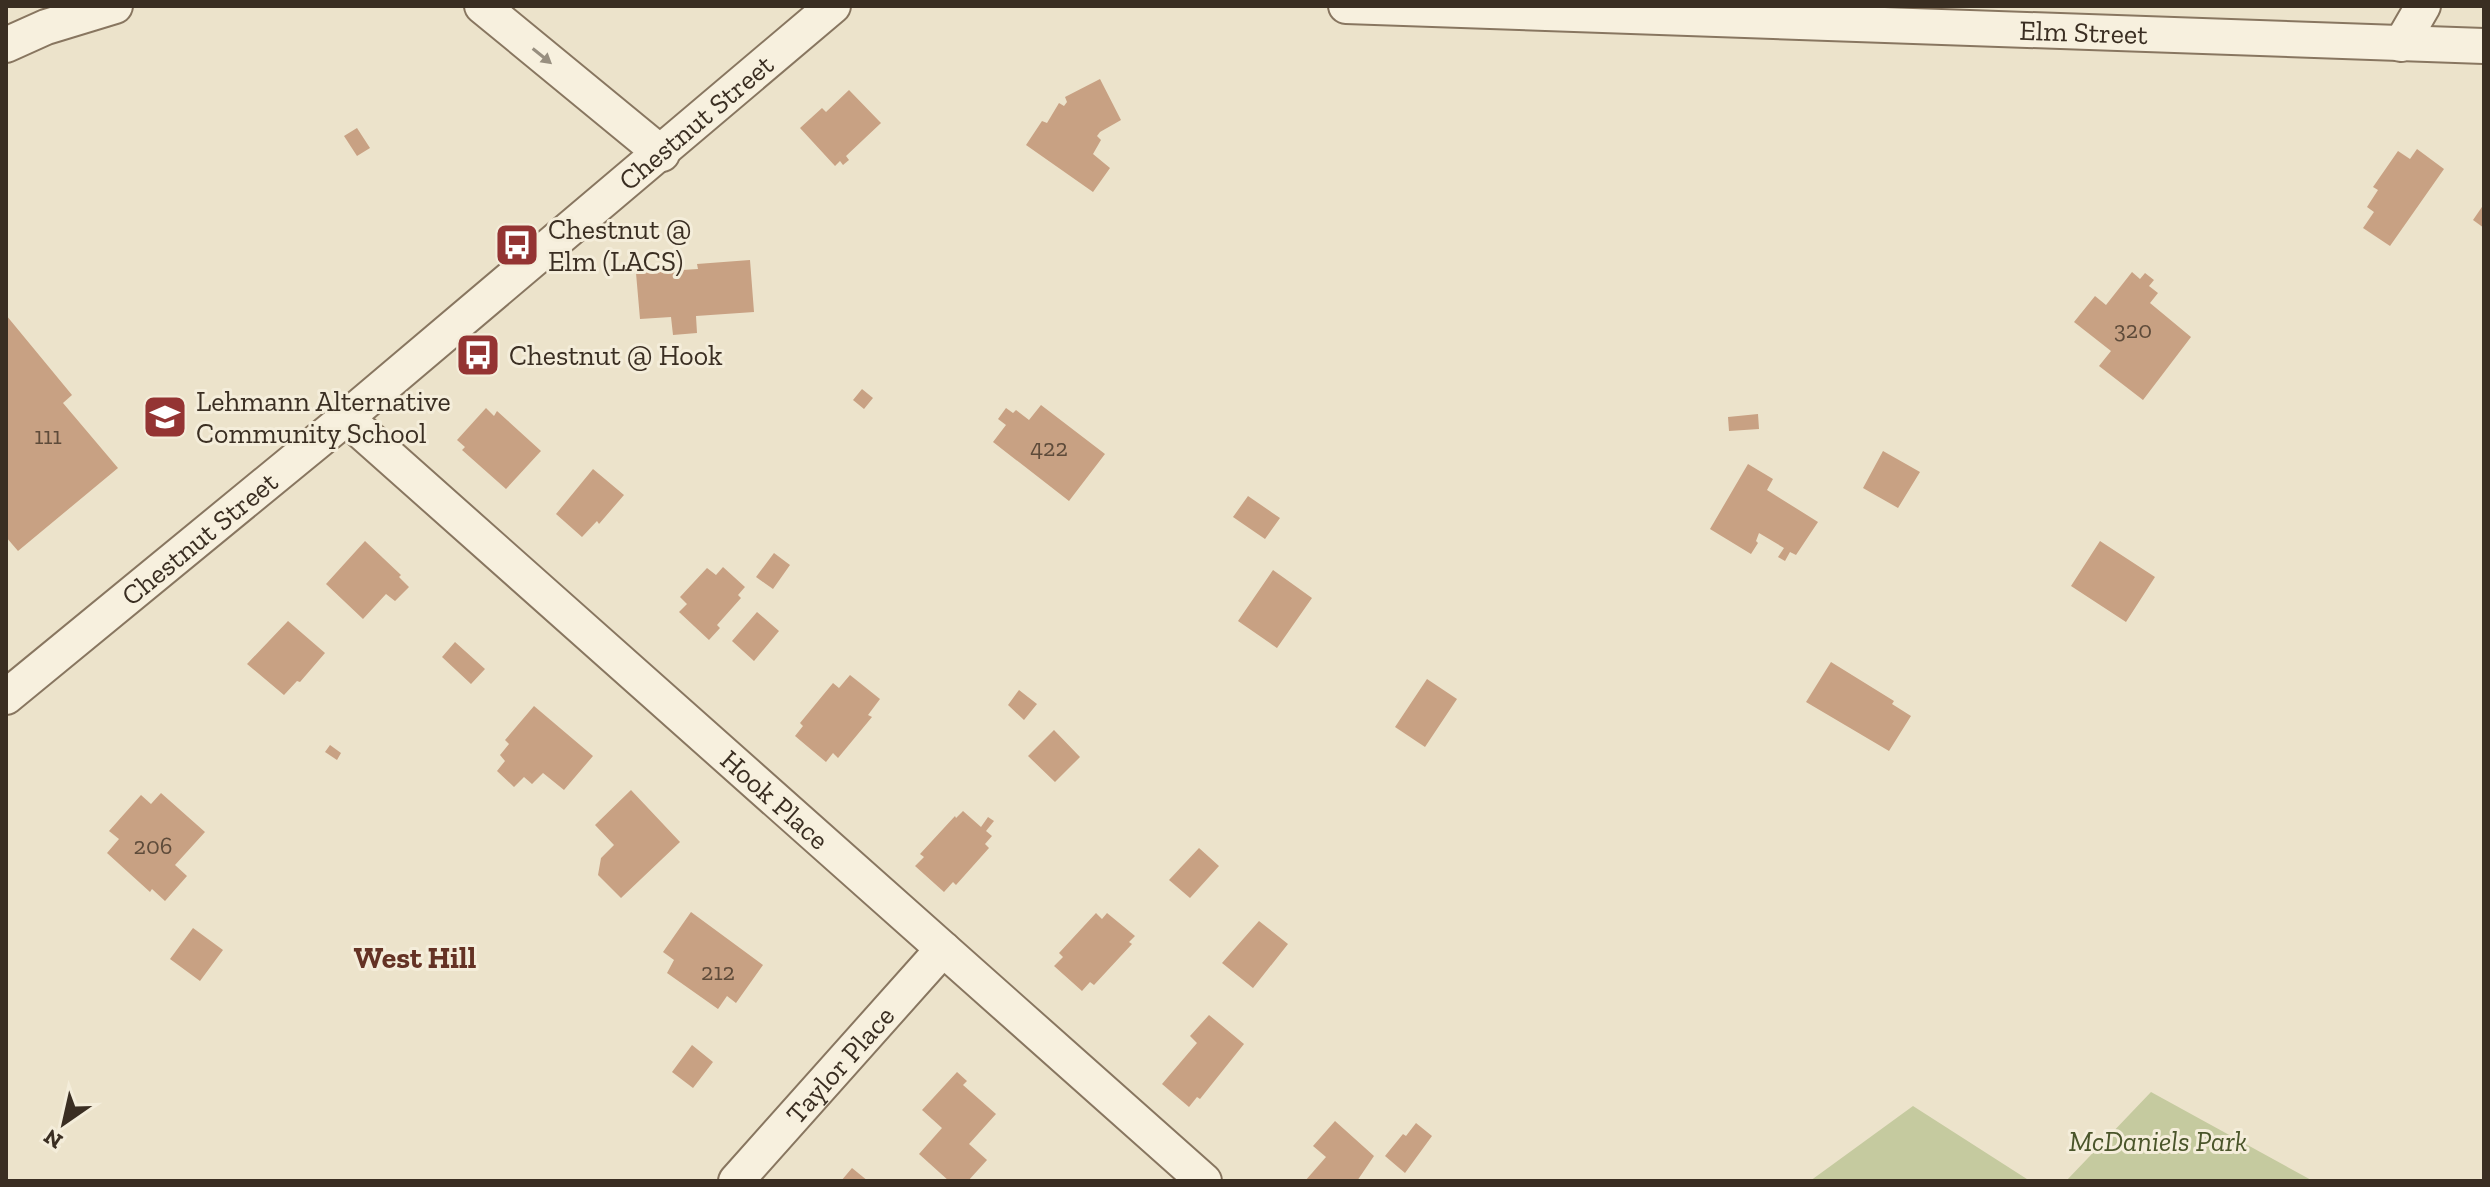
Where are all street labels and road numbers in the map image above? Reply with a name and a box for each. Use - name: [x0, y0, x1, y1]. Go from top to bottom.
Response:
- street label: Elm Street: [2019, 14, 2149, 51]
- street label: Chestnut Street: [612, 47, 781, 197]
- street label: Chestnut Street: [115, 465, 285, 612]
- street label: Hook Place: [714, 743, 835, 856]
- street label: Taylor Place: [779, 999, 901, 1130]

